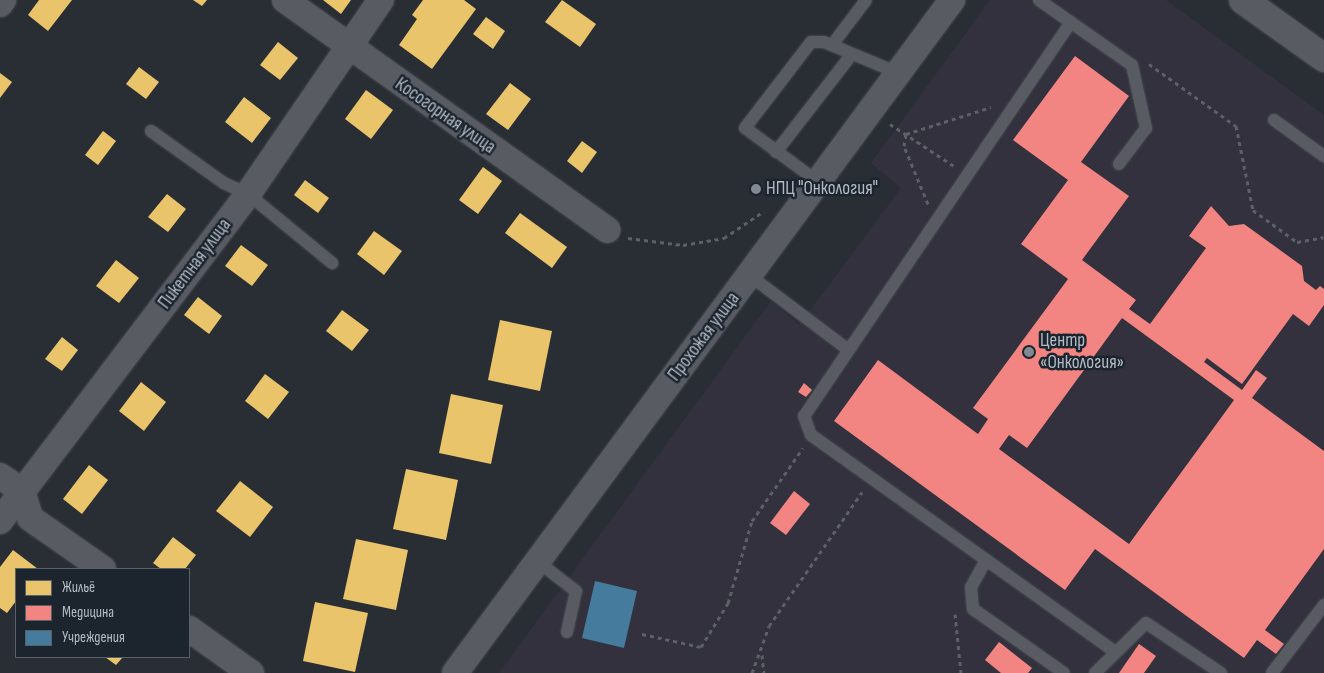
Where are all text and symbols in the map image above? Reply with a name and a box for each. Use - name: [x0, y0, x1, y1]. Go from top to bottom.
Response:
- street label: Косогорная улица: [390, 73, 500, 159]
- place label: НПЦ "Онкология": [766, 178, 878, 200]
- marker: НПЦ "Онкология": [750, 183, 762, 195]
- street label: Пикетная улица: [154, 214, 236, 314]
- street label: Прохожая улица: [663, 288, 745, 386]
- place label: Центр «Онкология»: [1040, 330, 1124, 374]
- marker: Центр «Онкология»: [1022, 345, 1036, 359]
- legend: [15, 568, 190, 658]
- text: Жильё: [62, 578, 95, 597]
- text: Медицина: [62, 603, 114, 622]
- text: Учреждения: [62, 628, 125, 647]

